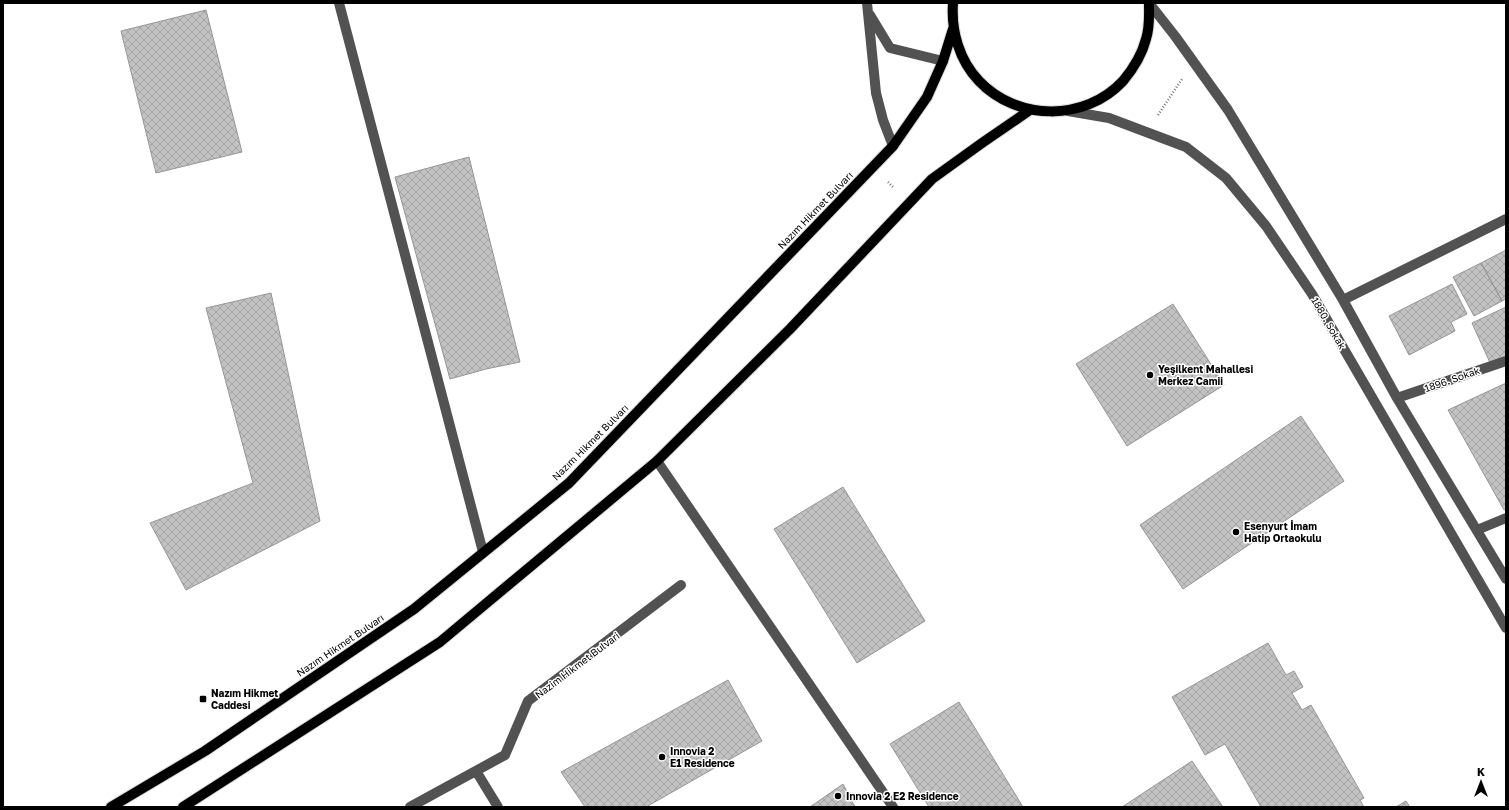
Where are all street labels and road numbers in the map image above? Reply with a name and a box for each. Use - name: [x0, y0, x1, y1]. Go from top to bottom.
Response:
- street label: Nazım Hikmet Bulvarı: [775, 169, 855, 251]
- street label: 1880. Sokak: [1309, 295, 1349, 351]
- street label: 1896. Sokak: [1423, 364, 1482, 394]
- street label: Nazım Hikmet Bulvarı: [549, 401, 631, 483]
- street label: Nazım Hikmet Bulvarı: [294, 611, 386, 679]
- street label: Nazim Hikmet Bulvari: [532, 629, 622, 701]

